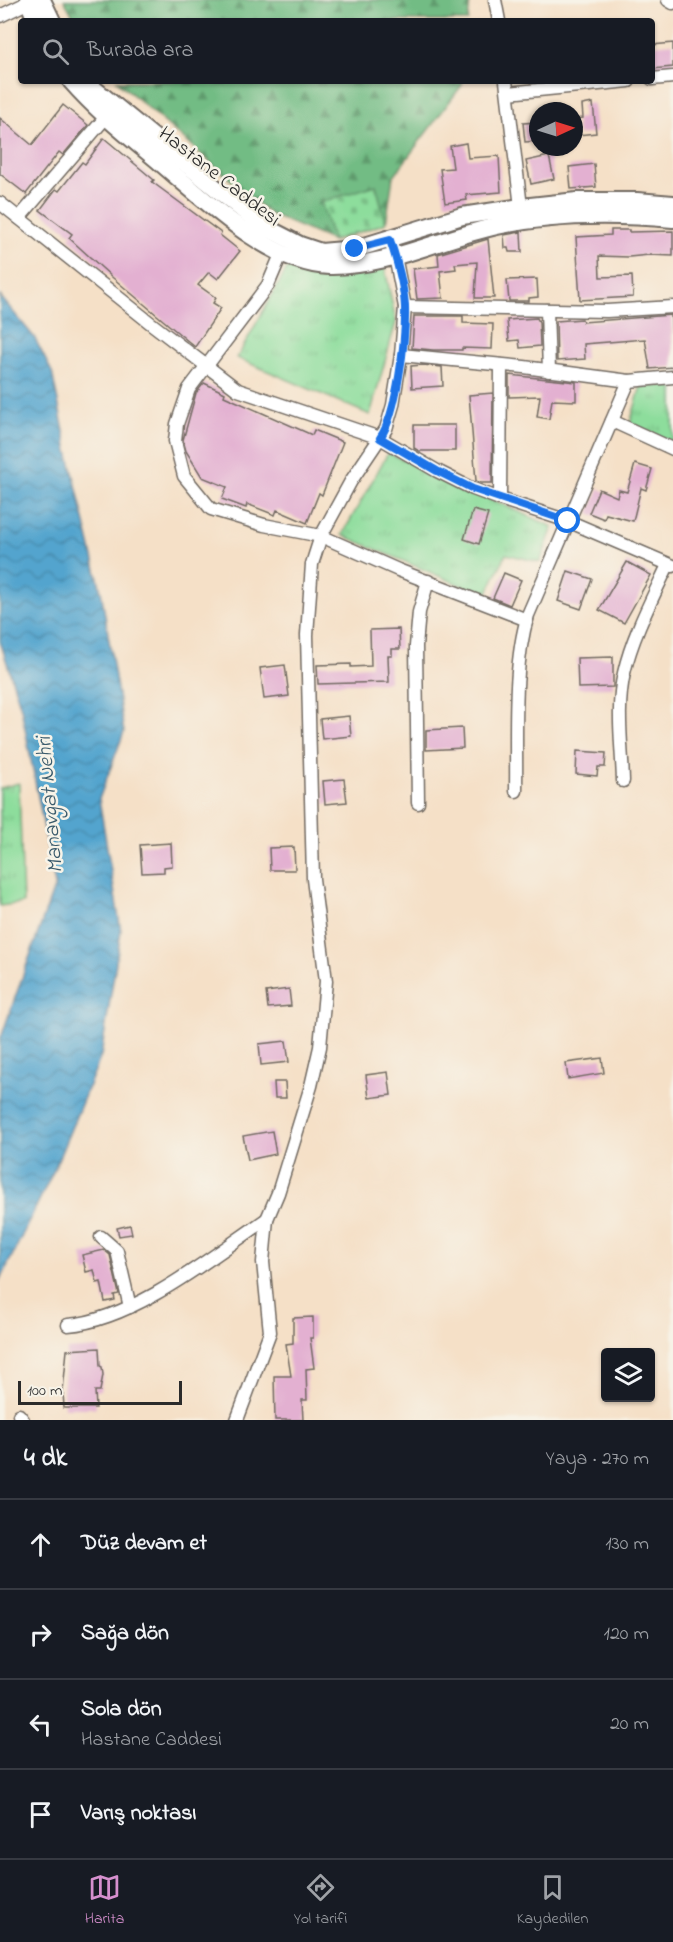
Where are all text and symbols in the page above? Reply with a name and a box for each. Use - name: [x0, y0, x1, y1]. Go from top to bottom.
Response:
- search box: [18, 18, 655, 84]
- icon: search: [39, 35, 72, 68]
- text: Burada ara: [87, 35, 193, 67]
- north arrow: [529, 102, 583, 156]
- street label: Hastane Caddesi: [151, 120, 287, 234]
- route end: [341, 235, 367, 261]
- route start: [554, 507, 580, 533]
- water label: Manavgat Nehri: [29, 733, 73, 875]
- map controls: [601, 1348, 655, 1402]
- button: layers: [601, 1348, 655, 1402]
- scale bar: [18, 1378, 182, 1406]
- text: 100 m: [27, 1379, 62, 1403]
- text: 4 dk: [24, 1440, 67, 1478]
- text: Yaya · 270 m: [546, 1445, 649, 1474]
- icon: ahead: [24, 1528, 57, 1561]
- text: Düz devam et: [81, 1528, 207, 1560]
- text: 130 m: [605, 1530, 649, 1559]
- icon: right: [24, 1618, 57, 1651]
- text: Sağa dön: [81, 1618, 169, 1650]
- text: 120 m: [604, 1620, 649, 1649]
- text: Sola dön: [81, 1694, 162, 1726]
- icon: left: [24, 1708, 57, 1741]
- text: 20 m: [610, 1710, 649, 1739]
- text: Hastane Caddesi: [81, 1726, 222, 1755]
- icon: arrive: [24, 1798, 57, 1831]
- text: Varış noktası: [81, 1798, 196, 1830]
- tab: Harita: [85, 1871, 124, 1931]
- tab: Yol tarifi: [294, 1871, 347, 1931]
- tab: Kaydedilen: [517, 1871, 588, 1931]

